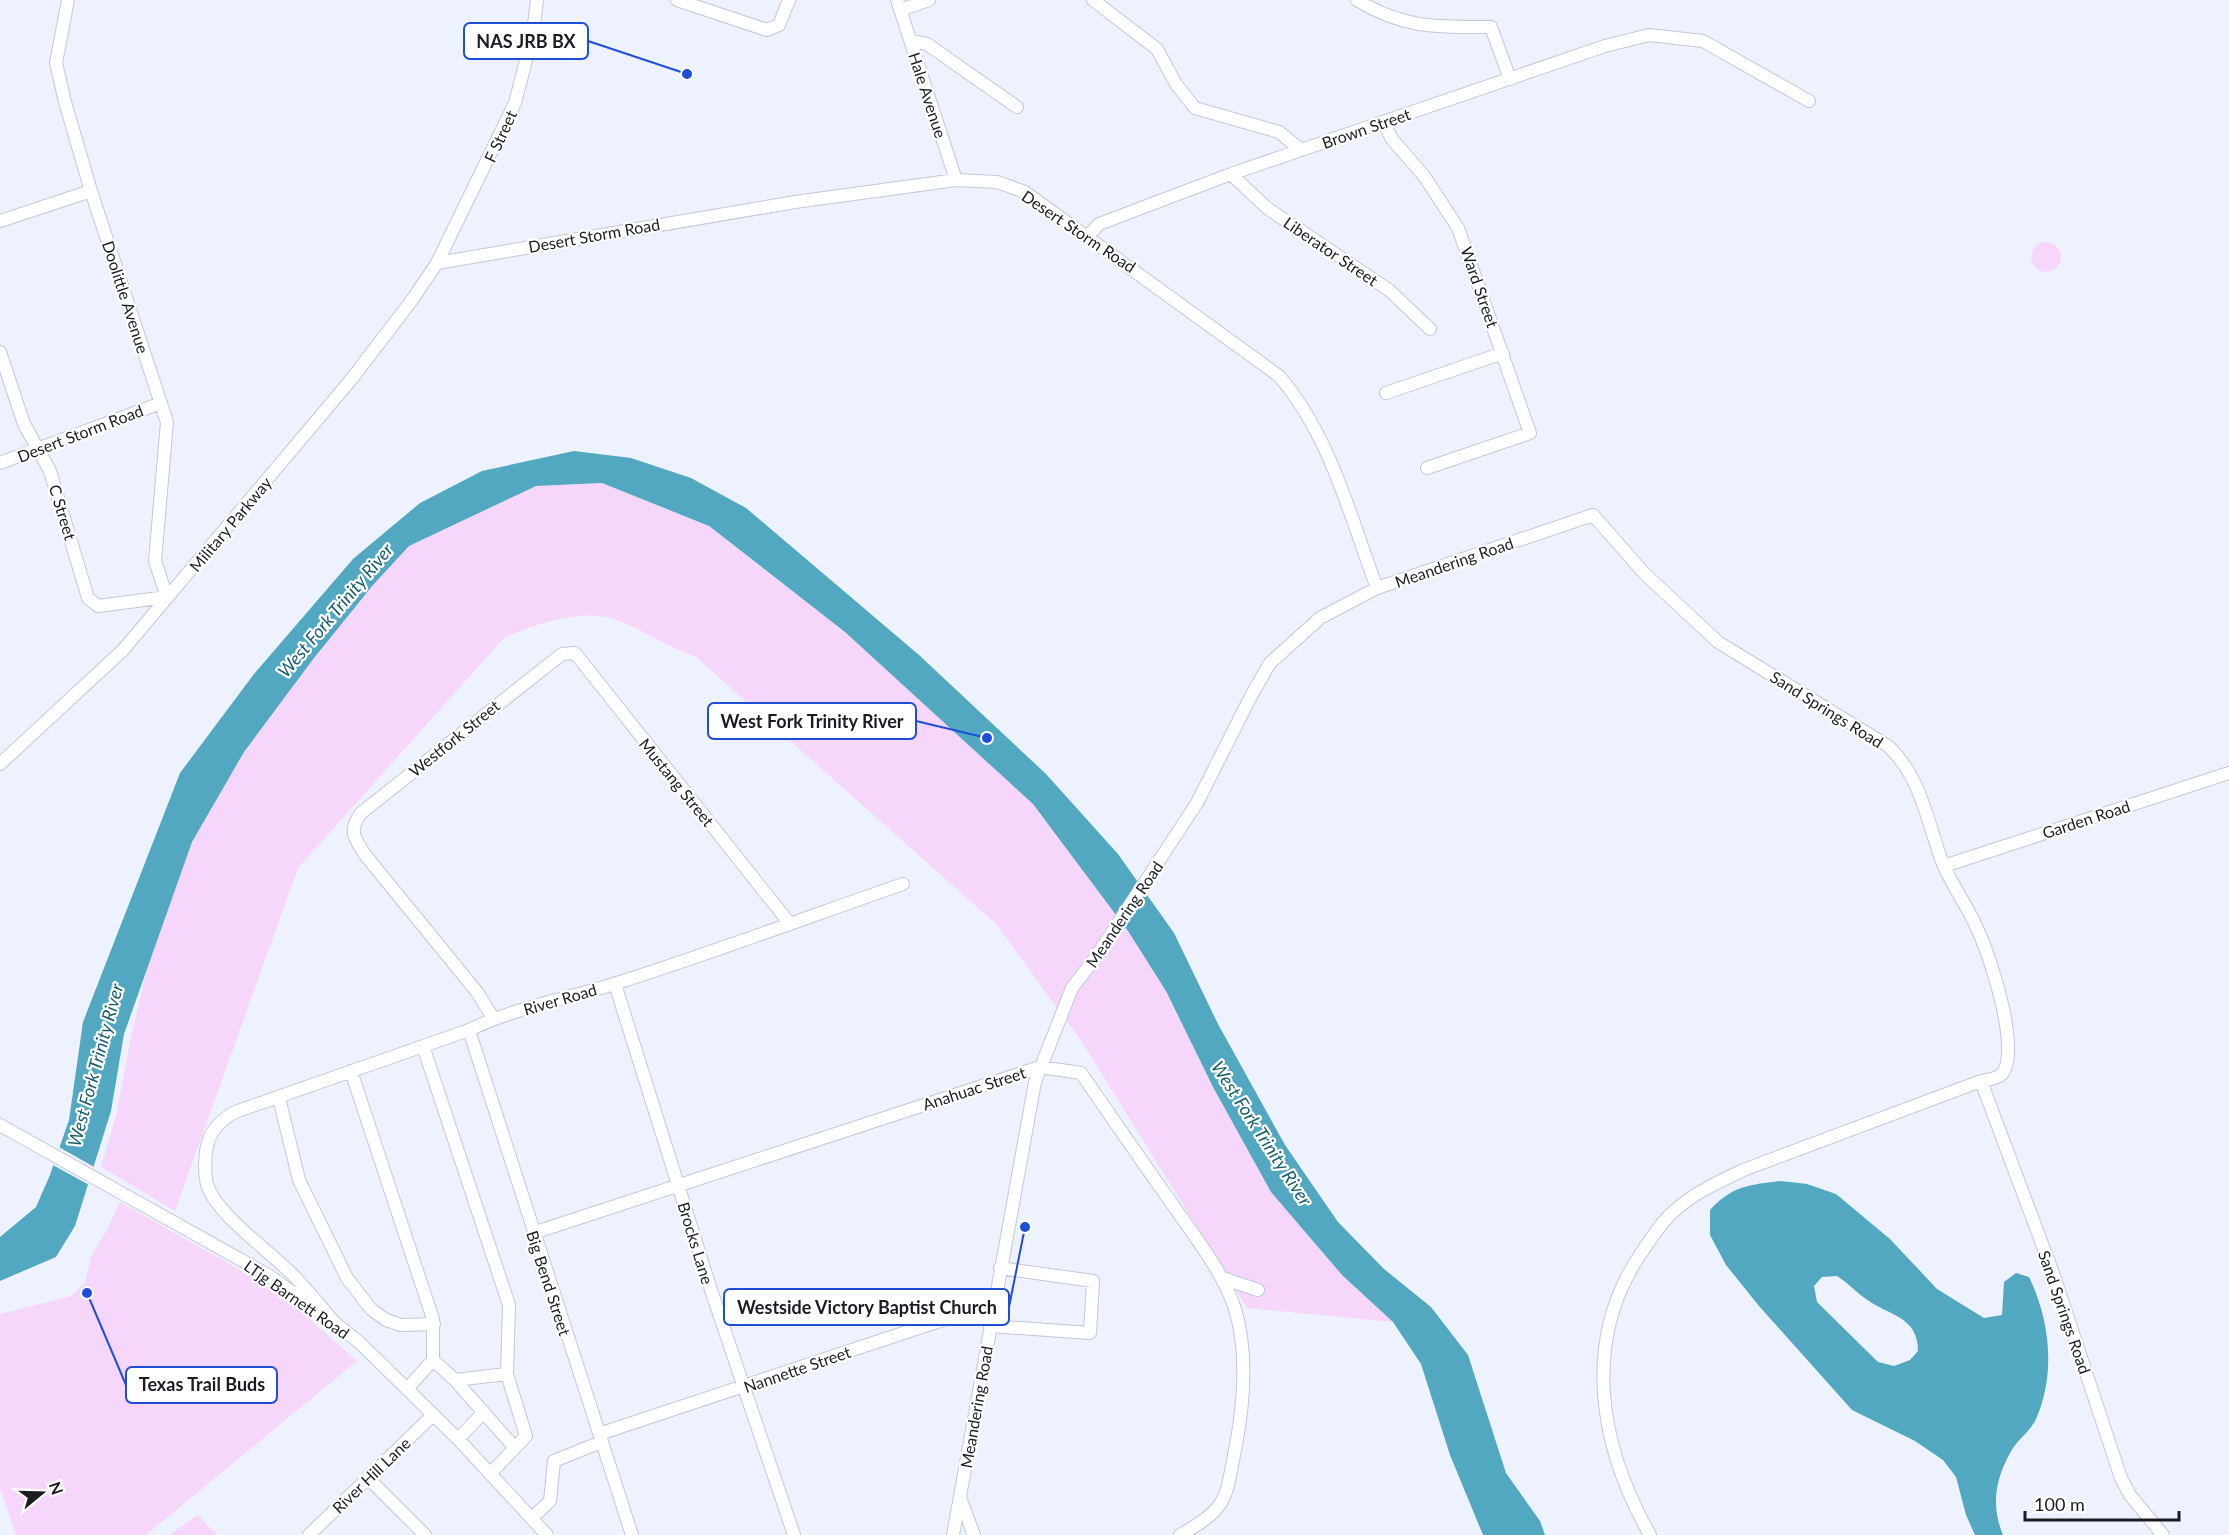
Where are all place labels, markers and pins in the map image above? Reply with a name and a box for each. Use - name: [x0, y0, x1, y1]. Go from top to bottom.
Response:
- callout: NAS JRB BX: [464, 23, 588, 59]
- callout: West Fork Trinity River: [708, 703, 916, 739]
- callout: Westside Victory Baptist Church: [724, 1289, 1009, 1325]
- callout: Texas Trail Buds: [126, 1367, 277, 1403]

